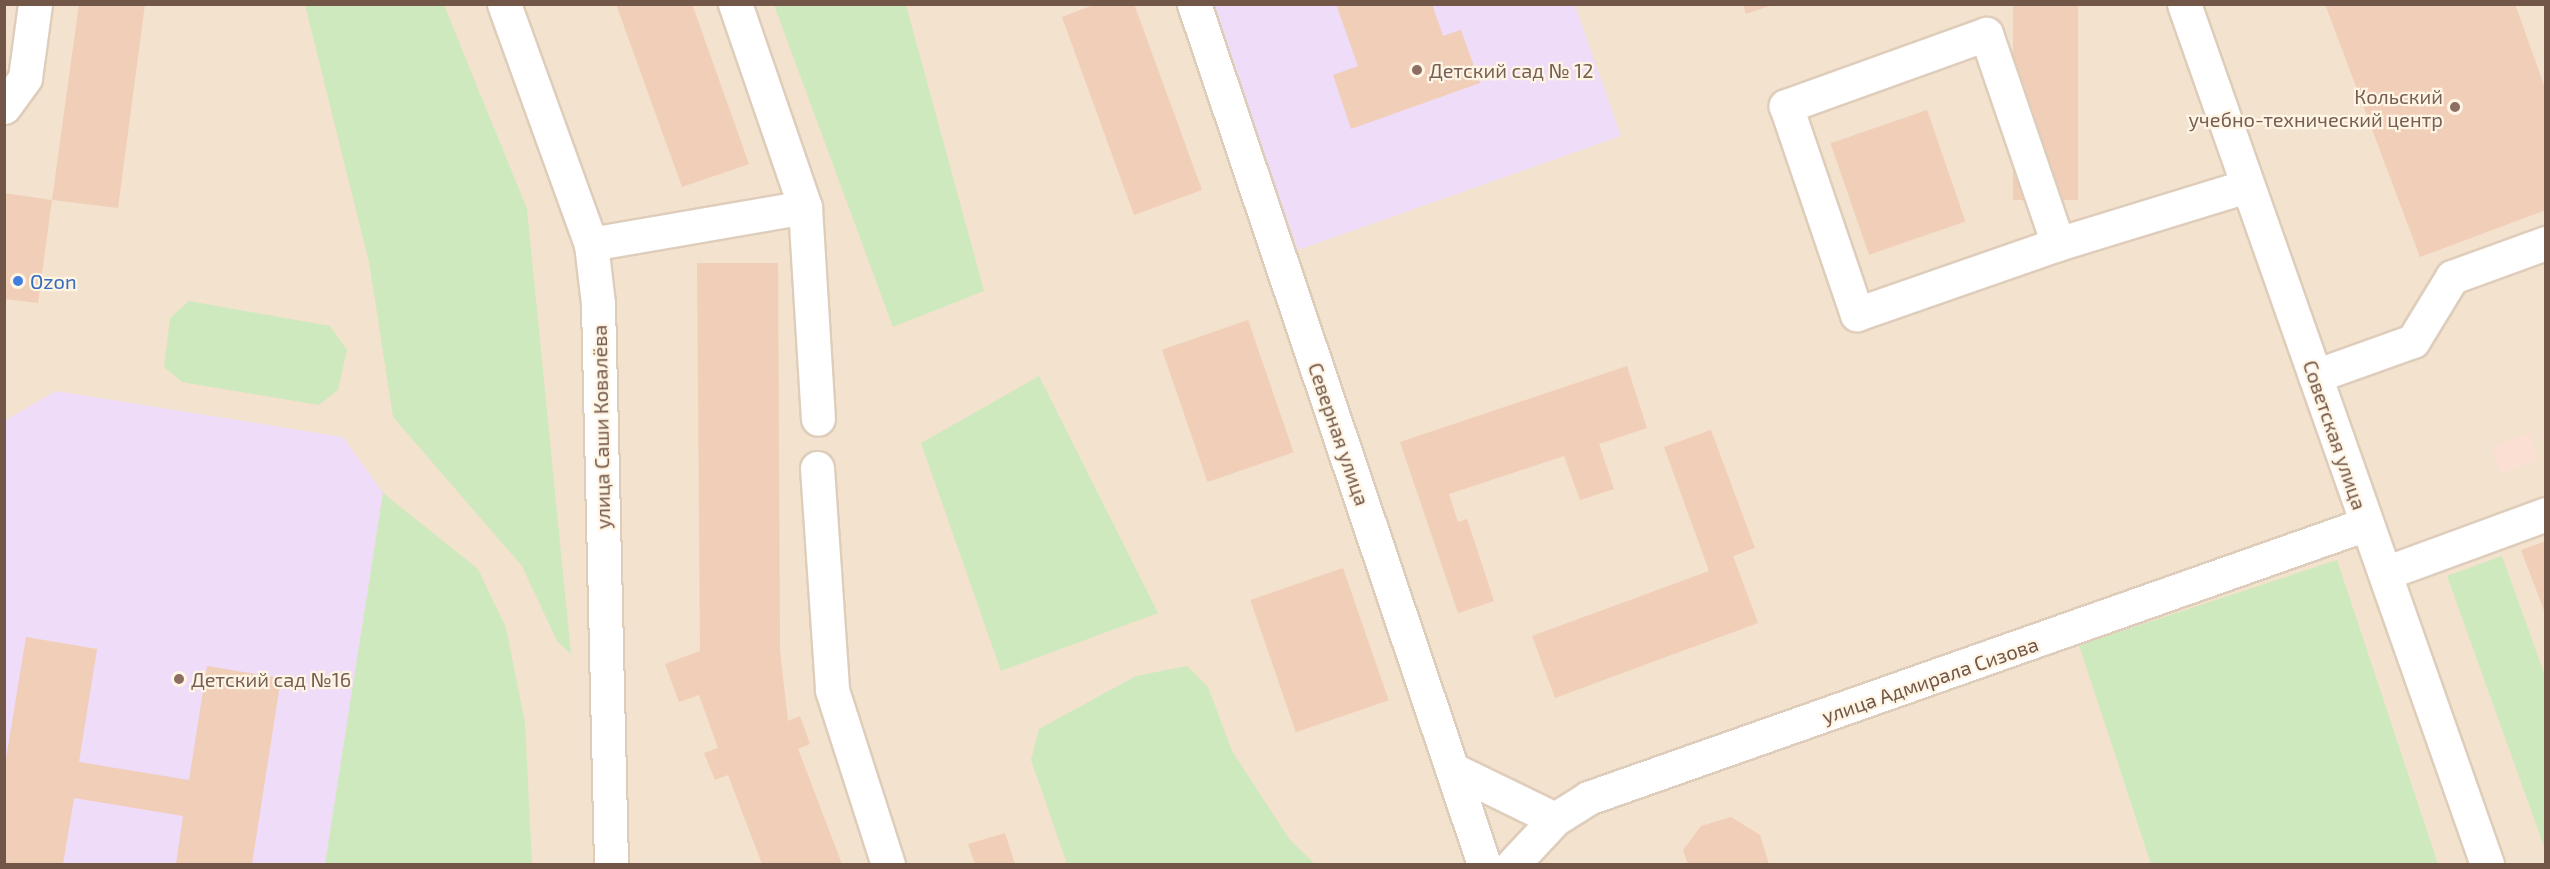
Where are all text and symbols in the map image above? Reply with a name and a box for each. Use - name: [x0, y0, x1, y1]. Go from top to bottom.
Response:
- place label: Детский сад № 12: [1429, 58, 1593, 82]
- marker: Детский сад № 12: [1410, 63, 1424, 77]
- place label: Кольский учебно-технический центр: [2188, 84, 2443, 131]
- marker: Кольский учебно-технический центр: [2448, 100, 2462, 114]
- place label: Ozon: [30, 269, 77, 293]
- marker: Ozon: [11, 274, 25, 288]
- street label: улица Саши Ковалёва: [587, 324, 615, 530]
- street label: Советская улица: [2298, 357, 2372, 513]
- street label: Северная улица: [1303, 359, 1375, 509]
- street label: улица Адмирала Сизова: [1819, 632, 2041, 728]
- place label: Детский сад №16: [191, 667, 351, 691]
- marker: Детский сад №16: [172, 672, 186, 686]

